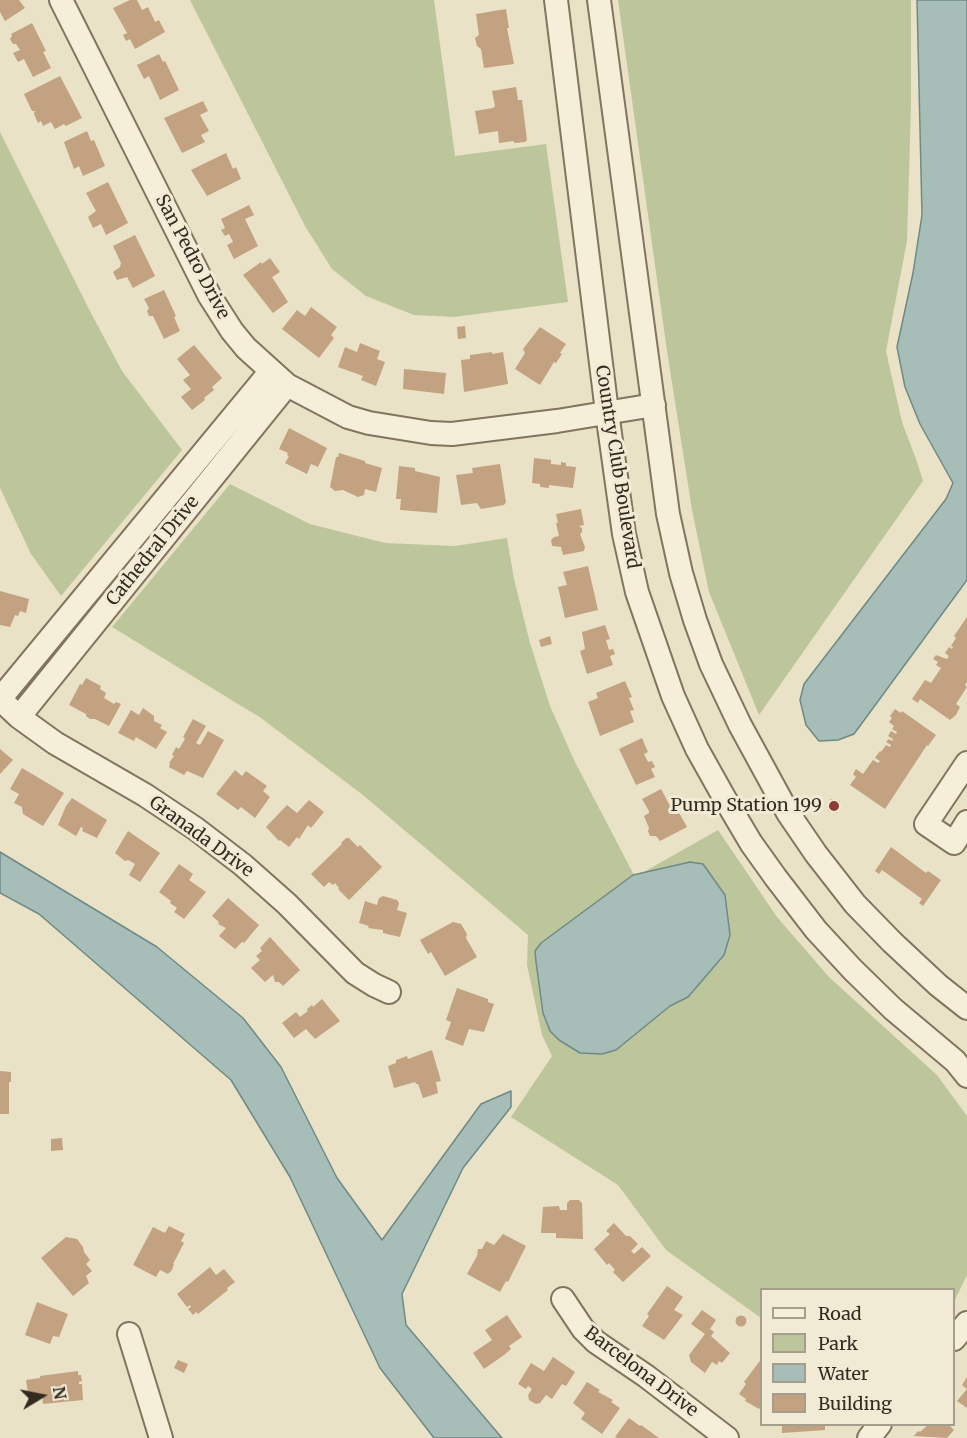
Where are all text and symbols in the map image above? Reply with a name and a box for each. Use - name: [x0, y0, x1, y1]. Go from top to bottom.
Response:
- street label: San Pedro Drive: [150, 191, 234, 323]
- street label: Country Club Boulevard: [590, 364, 644, 570]
- street label: Cathedral Drive: [102, 492, 204, 610]
- street label: Granada Drive: [145, 792, 257, 882]
- place label: Pump Station 199: [670, 795, 822, 817]
- marker: Pump Station 199: [827, 799, 841, 813]
- legend: [760, 1288, 955, 1426]
- text: Road: [818, 1302, 862, 1325]
- street label: Barcelona Drive: [580, 1322, 702, 1422]
- text: Park: [818, 1332, 858, 1355]
- text: Water: [818, 1362, 869, 1385]
- north arrow: [12, 1366, 72, 1426]
- text: N: [49, 1385, 71, 1401]
- text: Building: [818, 1392, 892, 1415]

